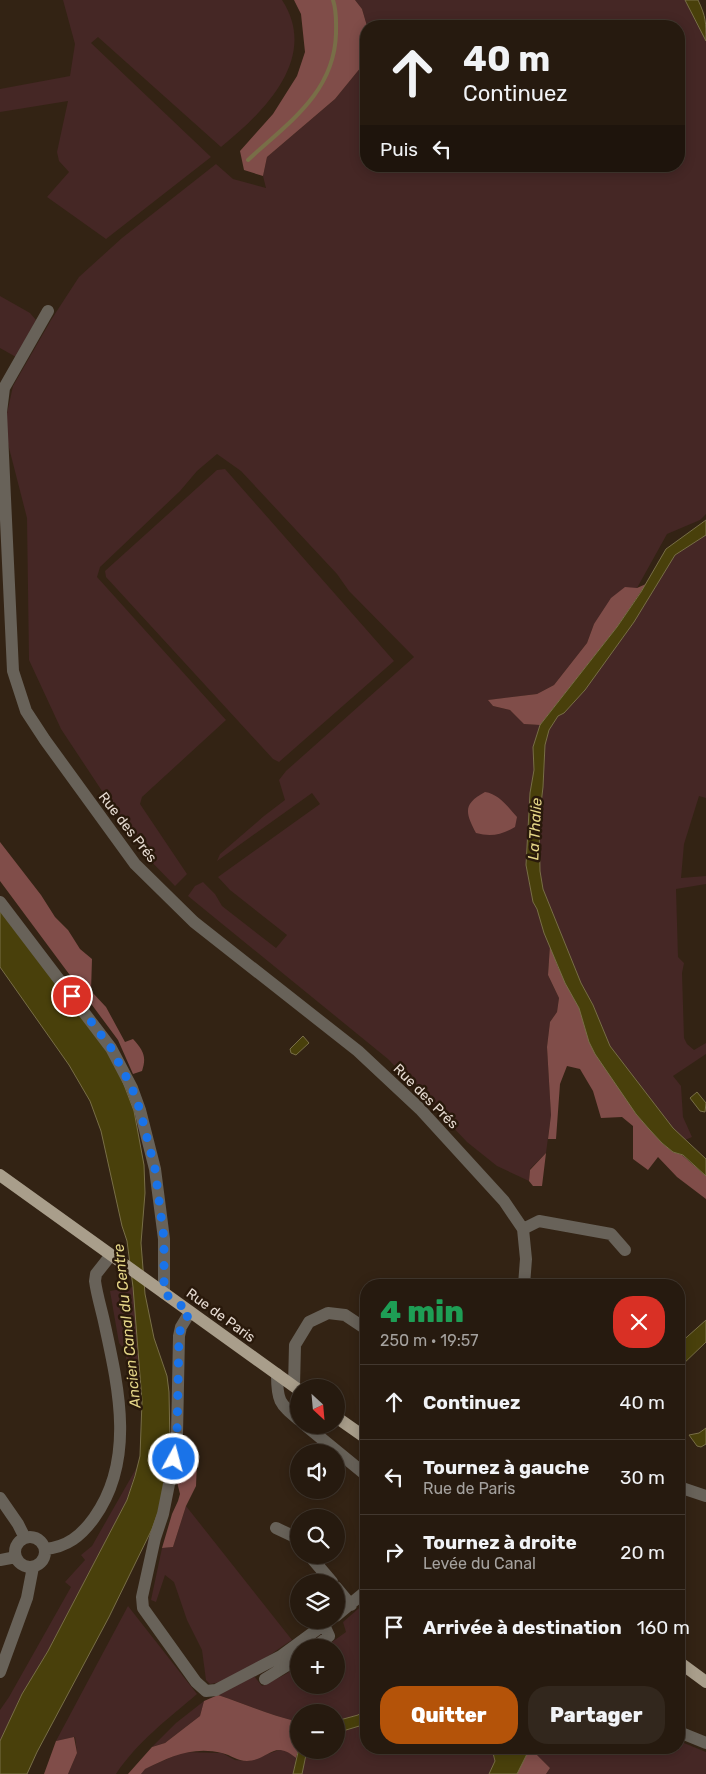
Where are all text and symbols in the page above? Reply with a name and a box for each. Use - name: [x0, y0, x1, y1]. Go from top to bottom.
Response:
- text: 40 m: [463, 38, 550, 80]
- icon: ahead: [380, 40, 445, 105]
- text: Continuez: [463, 80, 567, 107]
- icon: left: [428, 135, 456, 163]
- text: Puis: [380, 138, 418, 161]
- street label: Rue des Prés: [95, 789, 160, 866]
- water label: La Thalie: [524, 797, 546, 861]
- pin: [51, 975, 93, 1017]
- icon: arrive: [58, 982, 86, 1010]
- street label: Rue des Prés: [390, 1060, 462, 1132]
- water label: Ancien Canal du Centre: [109, 1242, 145, 1410]
- street label: Rue de Paris: [183, 1285, 258, 1346]
- text: 4 min: [380, 1294, 464, 1330]
- button: close: [613, 1296, 665, 1348]
- text: 250 m · 19:57: [380, 1331, 478, 1350]
- north arrow: [290, 1379, 345, 1434]
- map controls: [290, 1379, 345, 1759]
- icon: ahead: [380, 1388, 408, 1416]
- text: Continuez: [423, 1391, 521, 1414]
- text: 40 m: [620, 1391, 665, 1414]
- position arrow: [147, 1432, 199, 1484]
- button: sound: [290, 1444, 345, 1499]
- text: Tournez à gauche: [423, 1456, 589, 1479]
- icon: left: [380, 1463, 408, 1491]
- text: 30 m: [620, 1466, 665, 1489]
- text: Rue de Paris: [423, 1479, 515, 1498]
- button: search: [290, 1509, 345, 1564]
- text: Tournez à droite: [423, 1531, 577, 1554]
- icon: right: [380, 1538, 408, 1566]
- text: 20 m: [620, 1541, 665, 1564]
- text: Levée du Canal: [423, 1554, 536, 1573]
- button: layers: [290, 1574, 345, 1629]
- icon: arrive: [380, 1613, 408, 1641]
- text: Arrivée à destination: [423, 1616, 622, 1639]
- text: 160 m: [637, 1616, 690, 1639]
- button: +: [290, 1639, 345, 1694]
- button: Quitter: [380, 1686, 518, 1744]
- button: Partager: [528, 1686, 665, 1744]
- button: −: [290, 1704, 345, 1759]

